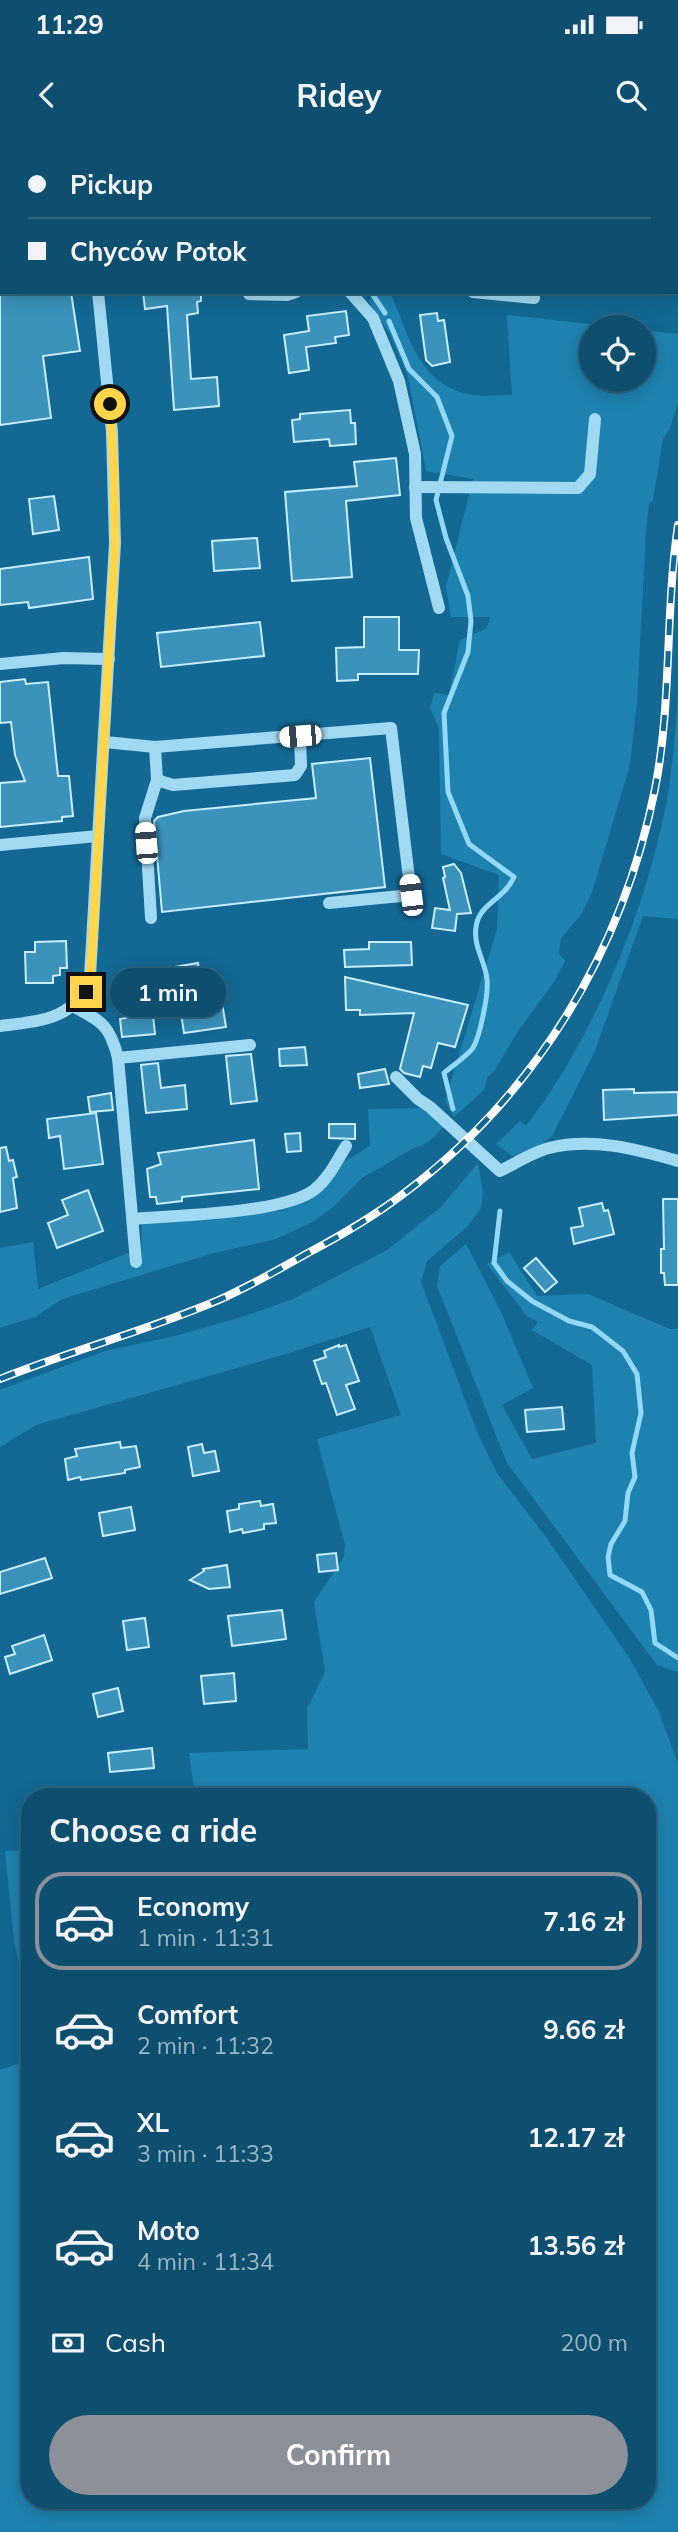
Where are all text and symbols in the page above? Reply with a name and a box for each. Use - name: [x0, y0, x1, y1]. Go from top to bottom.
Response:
- text: 11:29: [35, 8, 104, 41]
- text: Ridey: [296, 75, 382, 115]
- icon: back: [28, 76, 66, 114]
- icon: search: [612, 76, 650, 114]
- text: Pickup: [70, 168, 153, 201]
- text: Chyców Potok: [70, 235, 247, 268]
- map controls: [579, 315, 656, 392]
- button: locate: [579, 315, 656, 392]
- route start: [94, 388, 126, 420]
- car: [279, 724, 322, 748]
- car: [135, 821, 158, 865]
- car: [399, 873, 424, 917]
- callout: 1 min: [110, 968, 226, 1016]
- route end: [70, 976, 102, 1008]
- text: 1 min: [138, 978, 198, 1007]
- text: Choose a ride: [49, 1810, 257, 1850]
- icon: car: [53, 1890, 116, 1953]
- text: Economy: [137, 1890, 249, 1923]
- text: 7.16 zł: [543, 1905, 624, 1938]
- text: 1 min · 11:31: [137, 1923, 274, 1952]
- icon: car: [53, 1998, 116, 2061]
- text: Comfort: [137, 1998, 238, 2031]
- text: 9.66 zł: [543, 2013, 624, 2046]
- text: 2 min · 11:32: [137, 2031, 274, 2060]
- icon: car: [53, 2106, 116, 2169]
- text: XL: [137, 2106, 169, 2139]
- text: 12.17 zł: [528, 2121, 624, 2154]
- text: 3 min · 11:33: [137, 2139, 274, 2168]
- icon: car: [53, 2214, 116, 2277]
- text: Moto: [137, 2214, 200, 2247]
- text: 13.56 zł: [528, 2229, 624, 2262]
- text: 4 min · 11:34: [137, 2247, 274, 2276]
- icon: cash: [49, 2324, 87, 2362]
- text: Cash: [105, 2326, 166, 2359]
- text: 200 m: [560, 2328, 628, 2357]
- button: Confirm: [49, 2415, 628, 2495]

